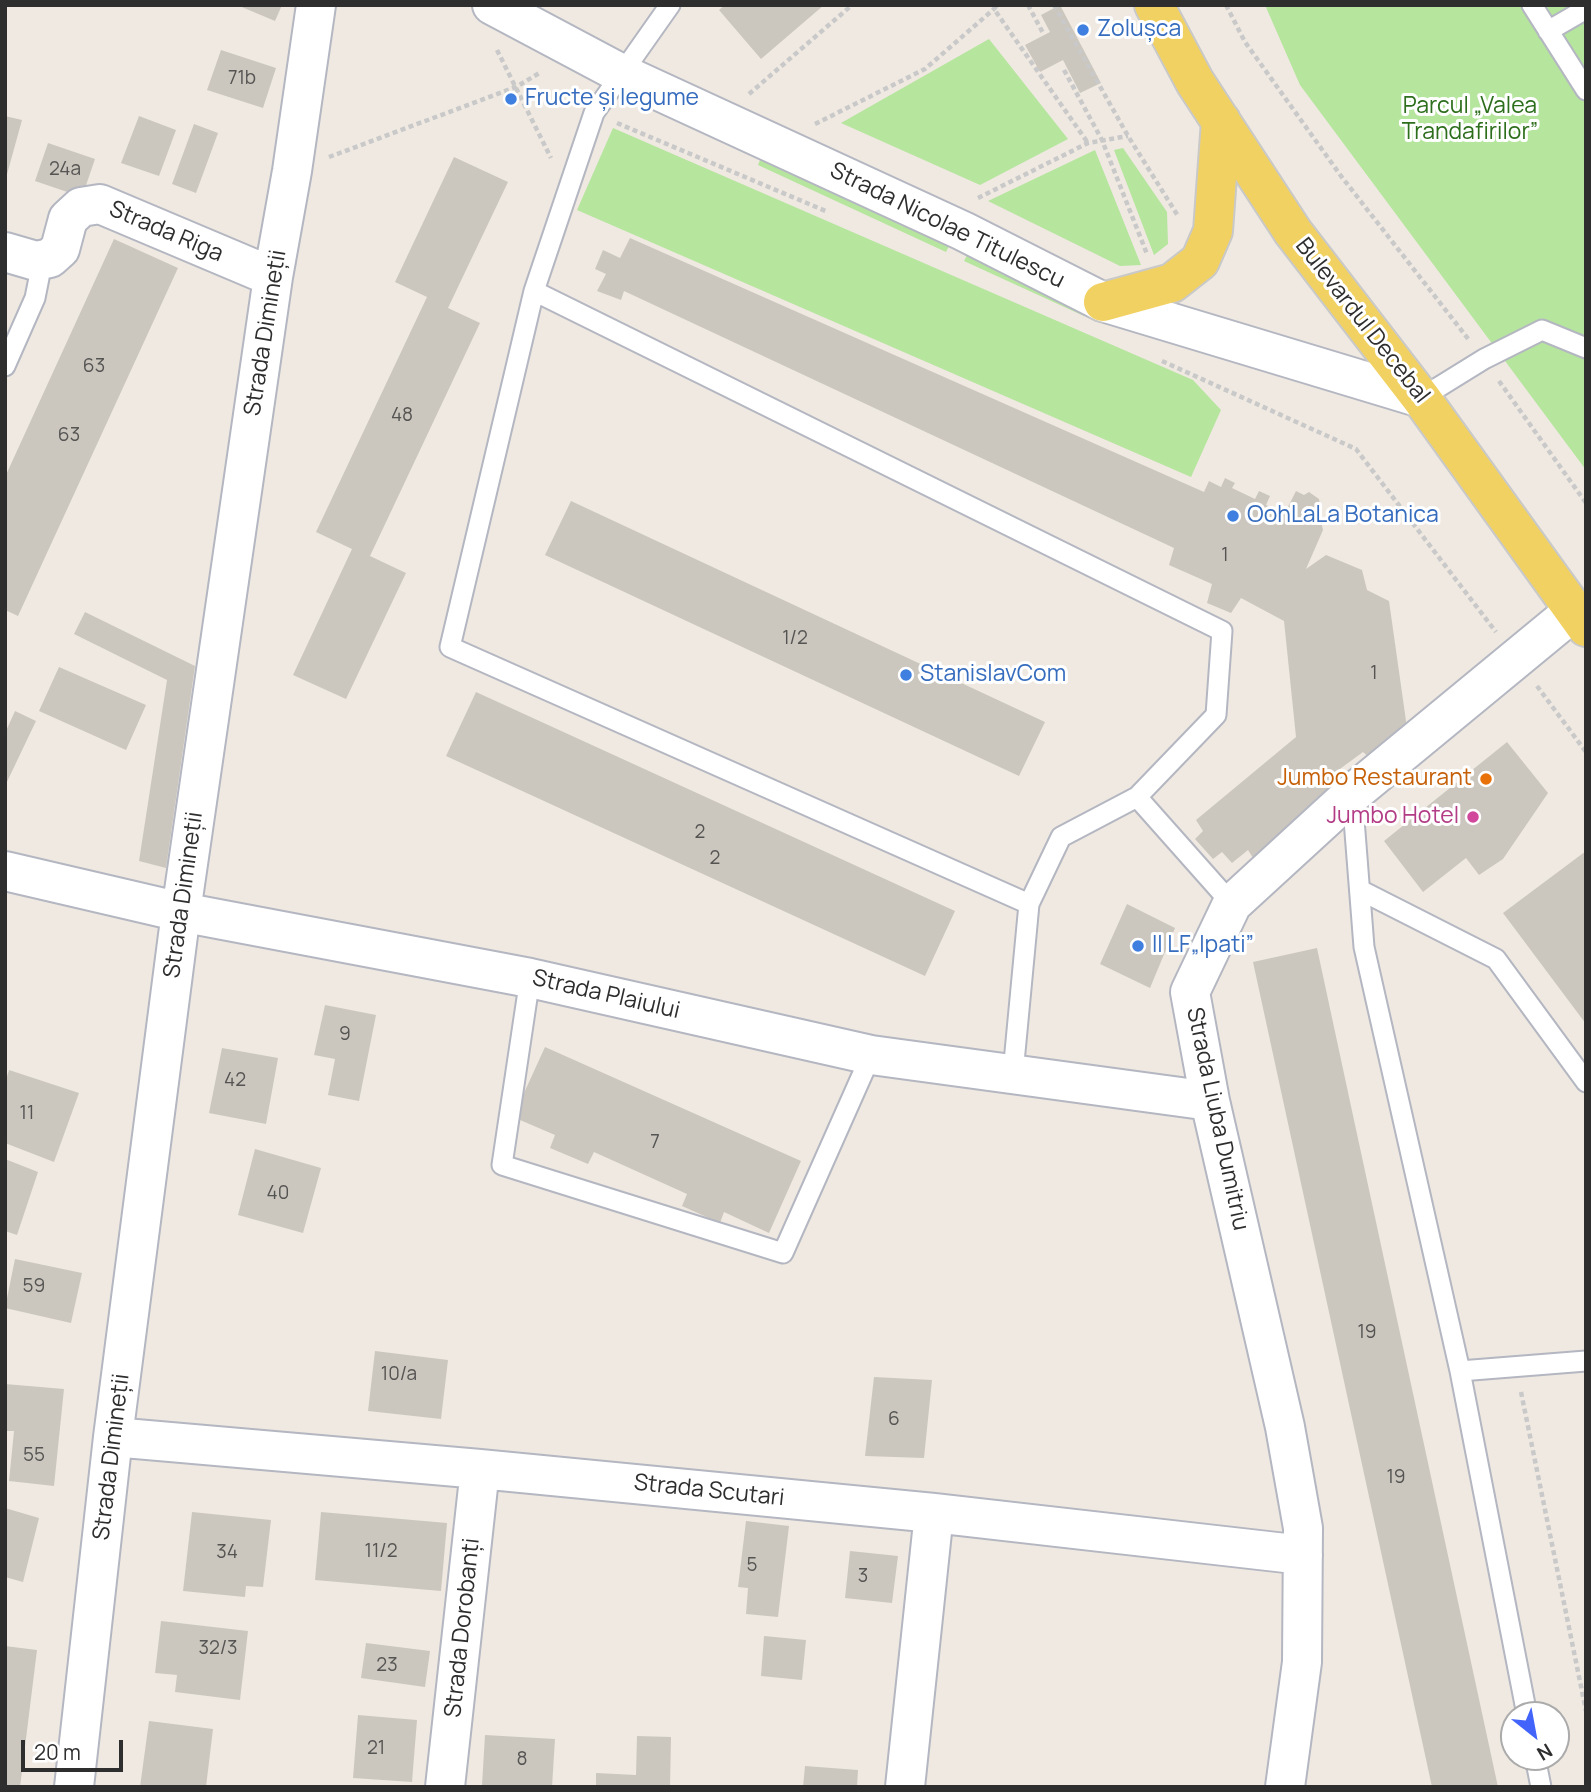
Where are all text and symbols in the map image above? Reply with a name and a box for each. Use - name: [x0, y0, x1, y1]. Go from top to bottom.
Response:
- place label: Zolușca: [1097, 16, 1181, 44]
- marker: Zolușca: [1075, 22, 1091, 38]
- house number: 71b: [228, 68, 256, 90]
- place label: Fructe și legume: [525, 85, 699, 113]
- marker: Fructe și legume: [503, 91, 519, 107]
- park label: Parcul „Valea Trandafirilor”: [1402, 93, 1538, 147]
- street label: Strada Nicolae Titulescu: [825, 157, 1069, 295]
- house number: 24a: [49, 159, 81, 181]
- street label: Strada Riga: [105, 196, 227, 268]
- street label: Bulevardul Decebal: [1289, 233, 1435, 409]
- street label: Strada Dimineții: [239, 248, 293, 418]
- house number: 63: [83, 356, 105, 378]
- house number: 48: [391, 405, 413, 427]
- house number: 63: [58, 425, 80, 447]
- place label: OohLaLa Botanica: [1247, 502, 1439, 530]
- marker: OohLaLa Botanica: [1225, 508, 1241, 524]
- house number: 1: [1221, 545, 1229, 567]
- house number: 1/2: [782, 628, 808, 650]
- place label: StanislavCom: [920, 661, 1066, 689]
- house number: 1: [1370, 663, 1378, 685]
- marker: StanislavCom: [898, 667, 914, 683]
- place label: Jumbo Restaurant: [1277, 765, 1472, 793]
- marker: Jumbo Restaurant: [1478, 771, 1494, 787]
- place label: Jumbo Hotel: [1326, 803, 1459, 831]
- marker: Jumbo Hotel: [1465, 809, 1481, 825]
- street label: Strada Dimineții: [159, 810, 209, 980]
- house number: 2: [695, 822, 705, 844]
- house number: 2: [710, 848, 720, 870]
- place label: II LF„Ipati”: [1152, 932, 1254, 960]
- marker: II LF„Ipati”: [1130, 938, 1146, 954]
- street label: Strada Plaiului: [530, 965, 682, 1025]
- street label: Strada Liuba Dumitriu: [1180, 1005, 1254, 1233]
- house number: 9: [339, 1024, 351, 1046]
- house number: 42: [224, 1070, 246, 1092]
- house number: 11: [20, 1103, 34, 1125]
- house number: 7: [650, 1132, 660, 1154]
- house number: 40: [267, 1183, 289, 1205]
- house number: 59: [23, 1276, 45, 1298]
- house number: 19: [1357, 1322, 1377, 1344]
- house number: 10/a: [381, 1364, 417, 1386]
- street label: Strada Dimineții: [88, 1372, 136, 1542]
- house number: 6: [888, 1409, 900, 1431]
- house number: 55: [23, 1445, 45, 1467]
- house number: 19: [1386, 1467, 1406, 1489]
- street label: Strada Scutari: [632, 1469, 786, 1513]
- street label: Strada Dorobanți: [440, 1537, 486, 1719]
- house number: 11/2: [364, 1541, 398, 1563]
- house number: 34: [216, 1542, 238, 1564]
- house number: 5: [747, 1555, 757, 1577]
- house number: 3: [858, 1566, 868, 1588]
- house number: 32/3: [198, 1638, 238, 1660]
- house number: 23: [376, 1655, 398, 1677]
- north arrow: [1500, 1701, 1570, 1771]
- scale bar: [24, 1726, 126, 1770]
- text: 20 m: [34, 1738, 81, 1766]
- house number: 21: [367, 1738, 385, 1760]
- text: N: [1532, 1738, 1557, 1767]
- house number: 8: [516, 1749, 528, 1771]

